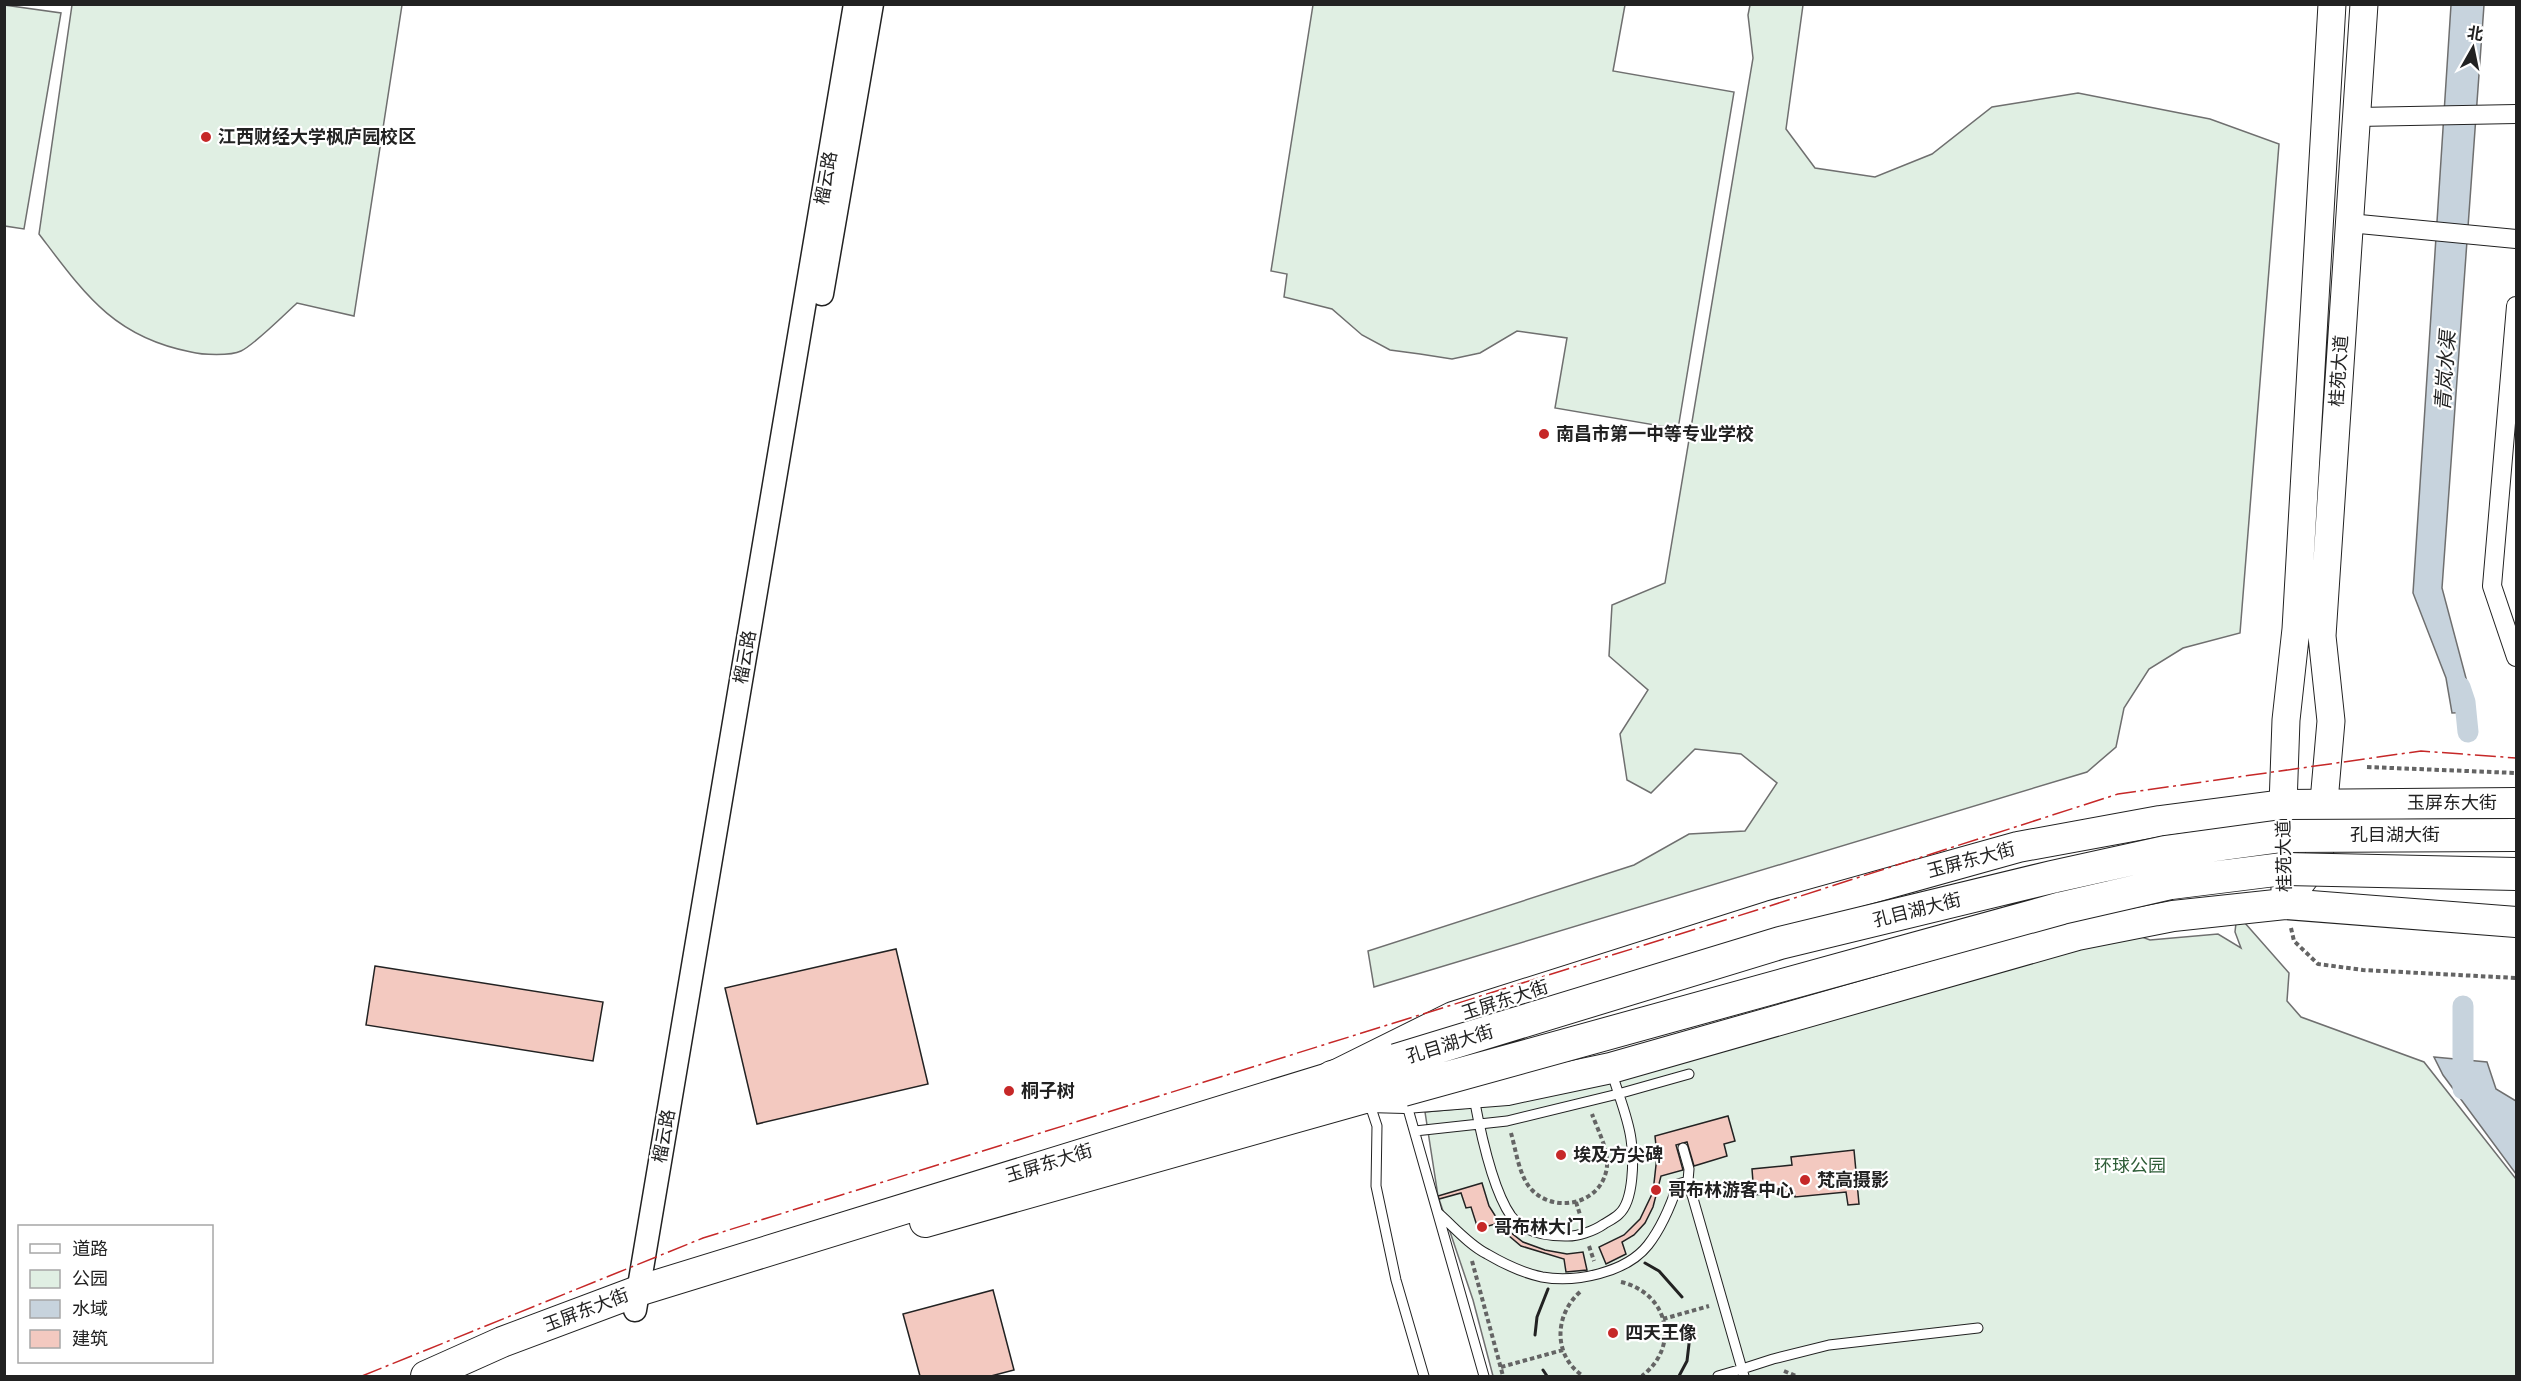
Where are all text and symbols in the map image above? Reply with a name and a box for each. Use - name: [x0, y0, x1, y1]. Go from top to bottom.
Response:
- north arrow: [2443, 18, 2503, 78]
- text: 北: [2466, 21, 2485, 46]
- place label: 江西财经大学枫庐园校区: [218, 124, 416, 150]
- marker: 江西财经大学枫庐园校区: [199, 130, 213, 144]
- street label: 榴云路: [809, 149, 843, 207]
- water label: 青岚水渠: [2428, 327, 2463, 412]
- street label: 桂苑大道: [2324, 334, 2354, 408]
- place label: 南昌市第一中等专业学校: [1556, 421, 1754, 447]
- marker: 南昌市第一中等专业学校: [1537, 427, 1551, 441]
- street label: 榴云路: [728, 628, 762, 686]
- street label: 玉屏东大街: [2407, 790, 2497, 816]
- street label: 桂苑大道: [2270, 820, 2298, 892]
- street label: 孔目湖大街: [2350, 822, 2440, 848]
- street label: 玉屏东大街: [1924, 836, 2018, 884]
- street label: 孔目湖大街: [1870, 886, 1964, 934]
- street label: 玉屏东大街: [1458, 974, 1552, 1026]
- street label: 孔目湖大街: [1403, 1018, 1497, 1070]
- place label: 桐子树: [1021, 1078, 1075, 1104]
- marker: 桐子树: [1002, 1084, 1016, 1098]
- street label: 榴云路: [647, 1107, 681, 1165]
- street label: 玉屏东大街: [1002, 1137, 1096, 1189]
- place label: 埃及方尖碑: [1573, 1142, 1663, 1168]
- marker: 埃及方尖碑: [1554, 1148, 1568, 1162]
- park label: 环球公园: [2094, 1153, 2166, 1179]
- place label: 梵高摄影: [1817, 1167, 1889, 1193]
- marker: 梵高摄影: [1798, 1173, 1812, 1187]
- place label: 哥布林游客中心: [1668, 1177, 1794, 1203]
- marker: 哥布林游客中心: [1649, 1183, 1663, 1197]
- place label: 哥布林大门: [1494, 1214, 1584, 1240]
- marker: 哥布林大门: [1475, 1220, 1489, 1234]
- legend: [18, 1225, 213, 1363]
- text: 道路: [72, 1236, 108, 1262]
- text: 公园: [72, 1266, 108, 1292]
- street label: 玉屏东大街: [539, 1282, 633, 1338]
- text: 水域: [72, 1296, 108, 1322]
- place label: 四天王像: [1625, 1320, 1697, 1346]
- text: 建筑: [72, 1326, 108, 1352]
- marker: 四天王像: [1606, 1326, 1620, 1340]

